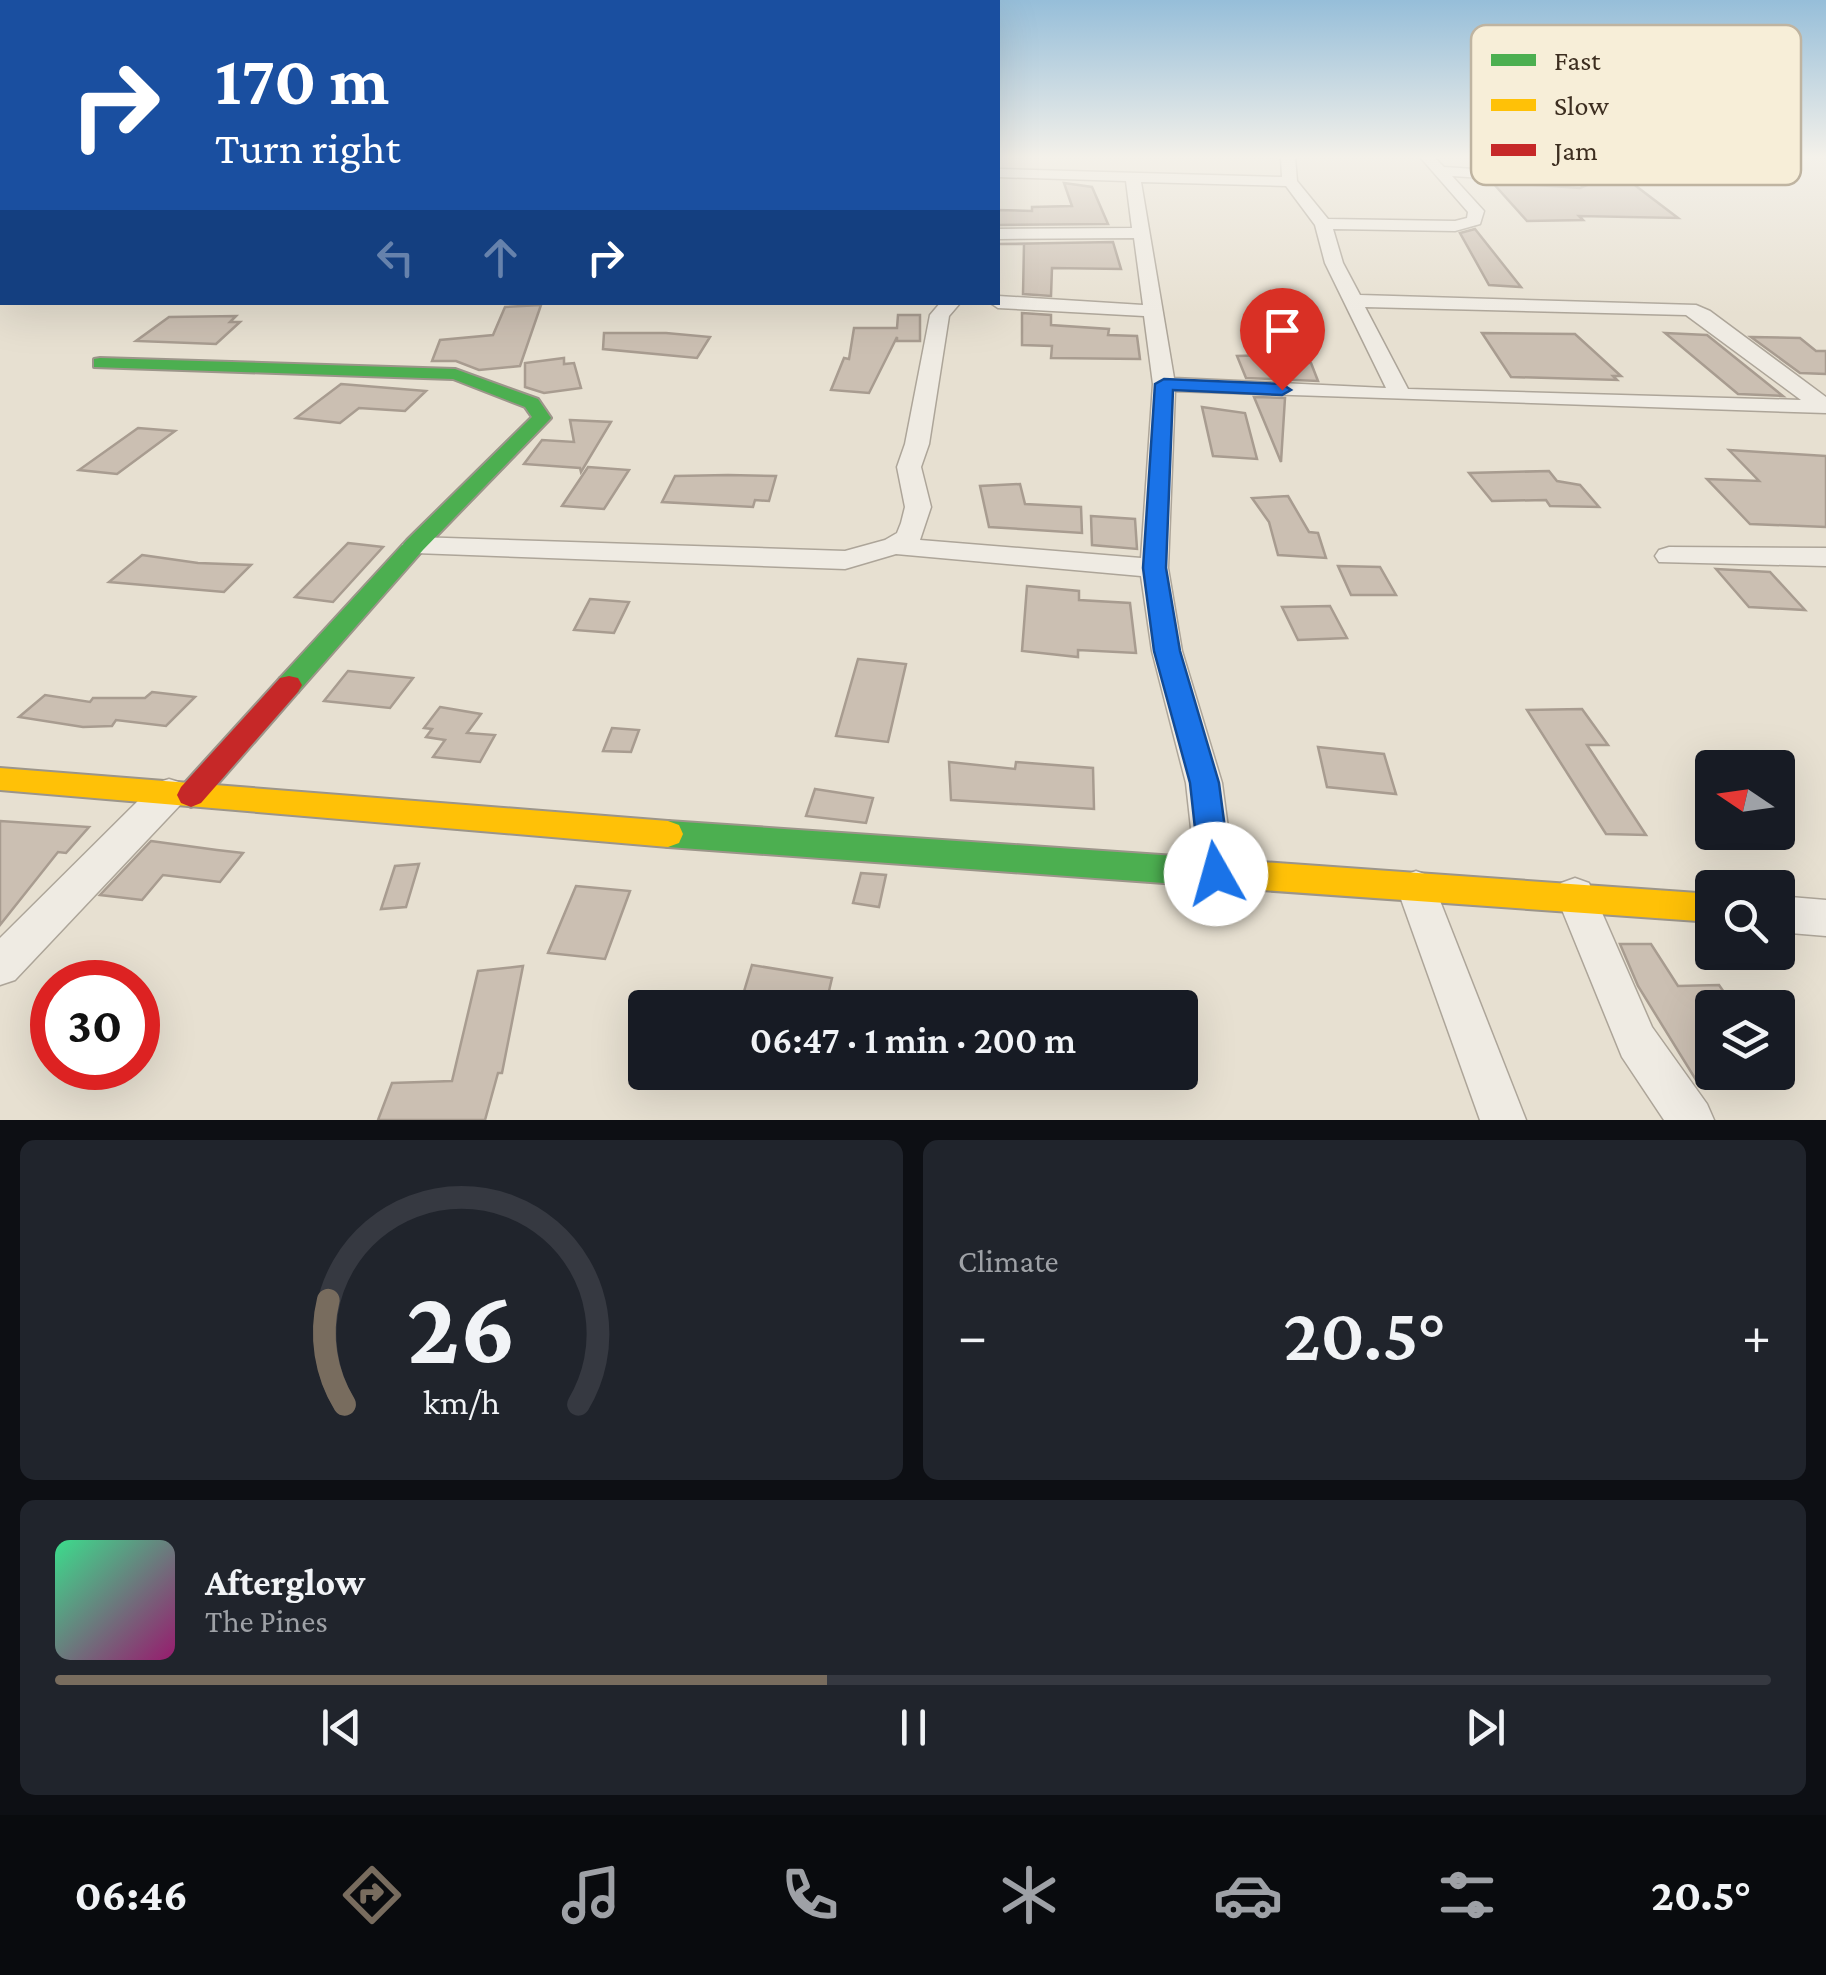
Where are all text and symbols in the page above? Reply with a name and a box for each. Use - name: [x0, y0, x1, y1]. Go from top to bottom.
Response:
- legend: [1471, 25, 1801, 185]
- icon: right: [50, 40, 180, 170]
- text: 170 m: [215, 41, 389, 119]
- text: Fast: [1554, 45, 1601, 76]
- text: Slow: [1554, 90, 1609, 121]
- text: Turn right: [215, 123, 400, 173]
- text: Jam: [1551, 135, 1598, 166]
- icon: left: [368, 230, 423, 285]
- icon: ahead: [473, 230, 528, 285]
- icon: right: [578, 230, 633, 285]
- pin: [1240, 288, 1325, 391]
- icon: arrive: [1255, 303, 1310, 358]
- north arrow: [1695, 750, 1795, 850]
- map controls: [1695, 750, 1795, 1090]
- position arrow: [1164, 822, 1268, 926]
- button: search: [1695, 870, 1795, 970]
- speed limit sign: 30: [30, 960, 160, 1090]
- button: layers: [1695, 990, 1795, 1090]
- text: 06:47 · 1 min · 200 m: [750, 1019, 1076, 1061]
- text: Climate: [958, 1243, 1059, 1279]
- text: 26: [407, 1269, 516, 1384]
- text: 20.5°: [1283, 1293, 1446, 1376]
- text: −: [958, 1305, 987, 1366]
- text: +: [1742, 1305, 1771, 1366]
- text: km/h: [423, 1382, 500, 1422]
- text: Afterglow: [205, 1561, 365, 1603]
- text: The Pines: [205, 1603, 328, 1639]
- icon: previous: [314, 1700, 369, 1755]
- icon: pause: [886, 1700, 941, 1755]
- icon: next: [1458, 1700, 1513, 1755]
- icon: directions: [337, 1860, 407, 1930]
- icon: music: [556, 1860, 626, 1930]
- icon: phone: [775, 1860, 845, 1930]
- icon: climate: [994, 1860, 1064, 1930]
- icon: car: [1213, 1860, 1283, 1930]
- icon: filters: [1432, 1860, 1502, 1930]
- text: 06:46: [75, 1870, 188, 1920]
- text: 20.5°: [1651, 1870, 1751, 1920]

